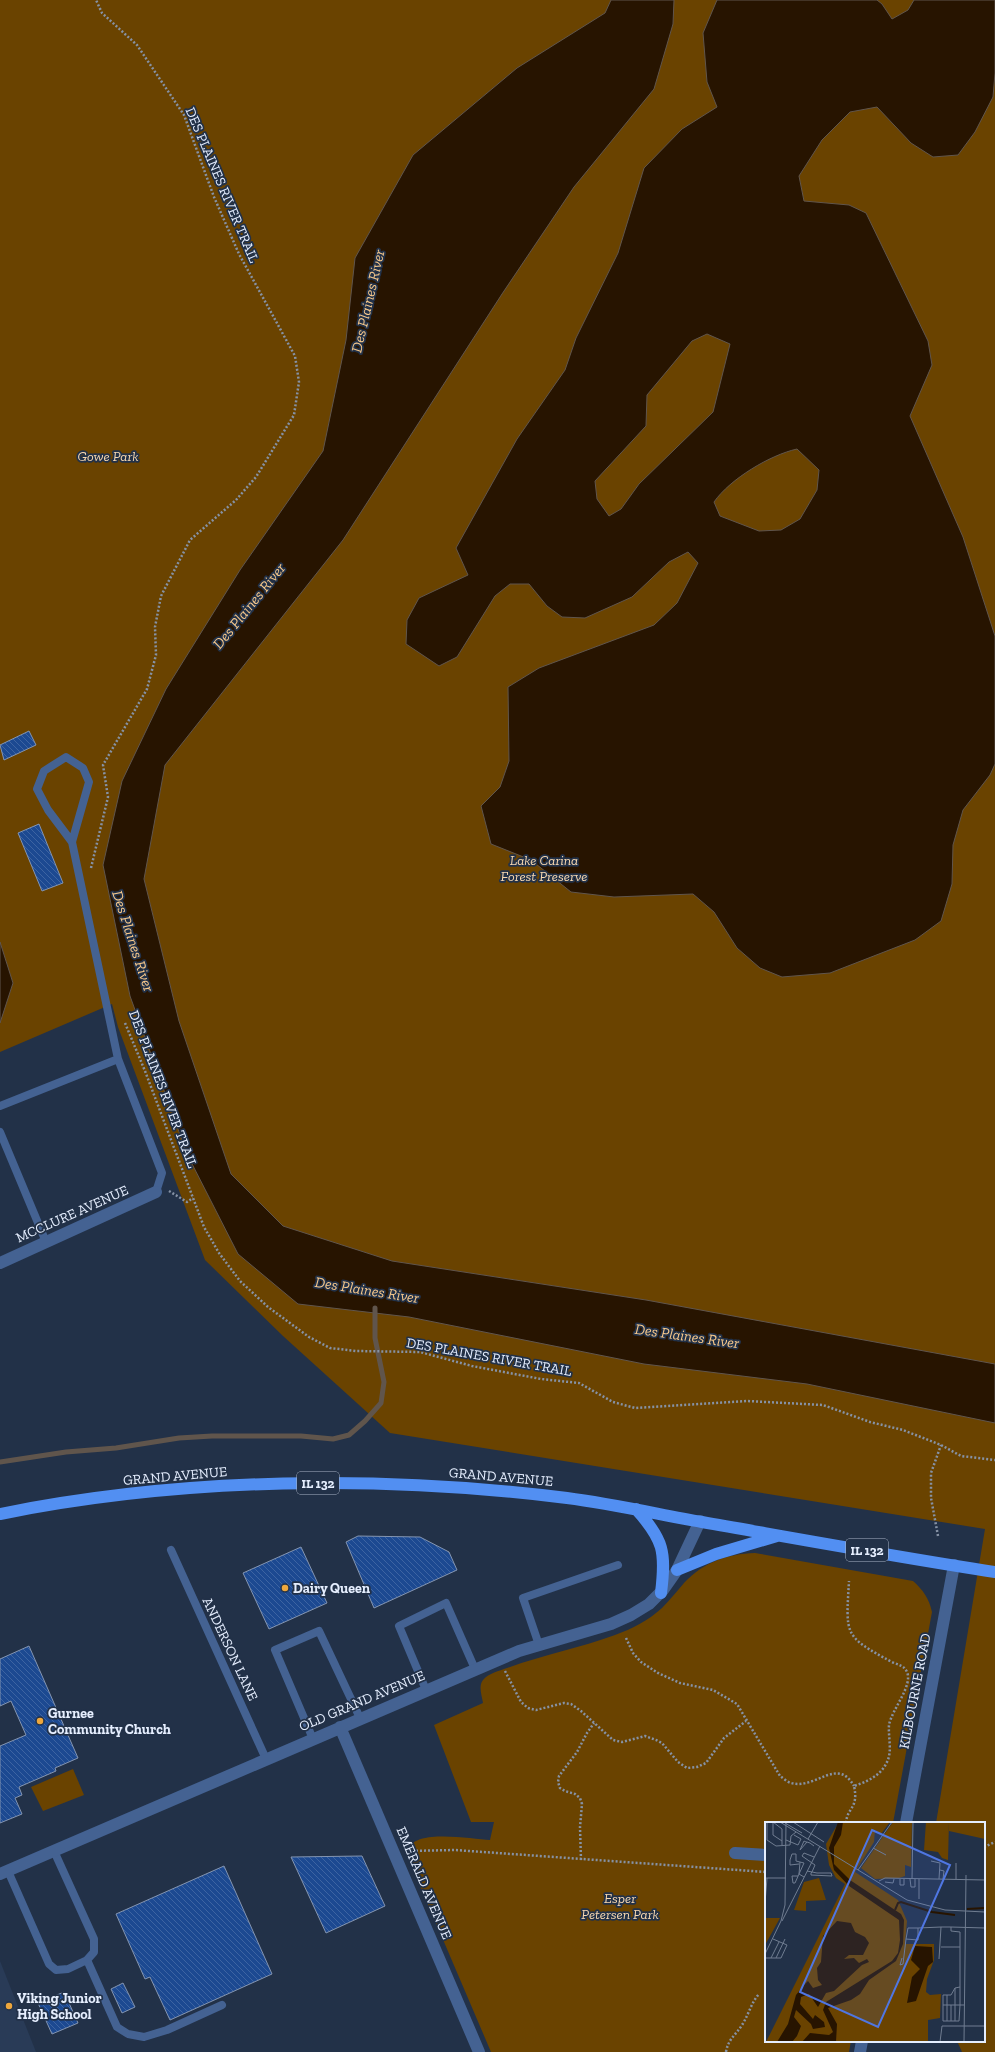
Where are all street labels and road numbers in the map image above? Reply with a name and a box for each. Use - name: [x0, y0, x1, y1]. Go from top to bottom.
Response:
- street label: DES PLAINES RIVER TRAIL: [181, 105, 263, 266]
- street label: DES PLAINES RIVER TRAIL: [125, 1008, 201, 1171]
- street label: MCCLURE AVENUE: [13, 1182, 131, 1246]
- street label: DES PLAINES RIVER TRAIL: [405, 1334, 573, 1380]
- street label: GRAND AVENUE: [122, 1463, 228, 1489]
- street label: GRAND AVENUE: [448, 1464, 554, 1490]
- road number: IL 132: [297, 1472, 339, 1494]
- road number: IL 132: [846, 1539, 888, 1561]
- street label: ANDERSON LANE: [199, 1595, 261, 1703]
- street label: KILBOURNE ROAD: [895, 1632, 935, 1750]
- street label: OLD GRAND AVENUE: [297, 1667, 427, 1735]
- street label: EMERALD AVENUE: [393, 1824, 455, 1942]

